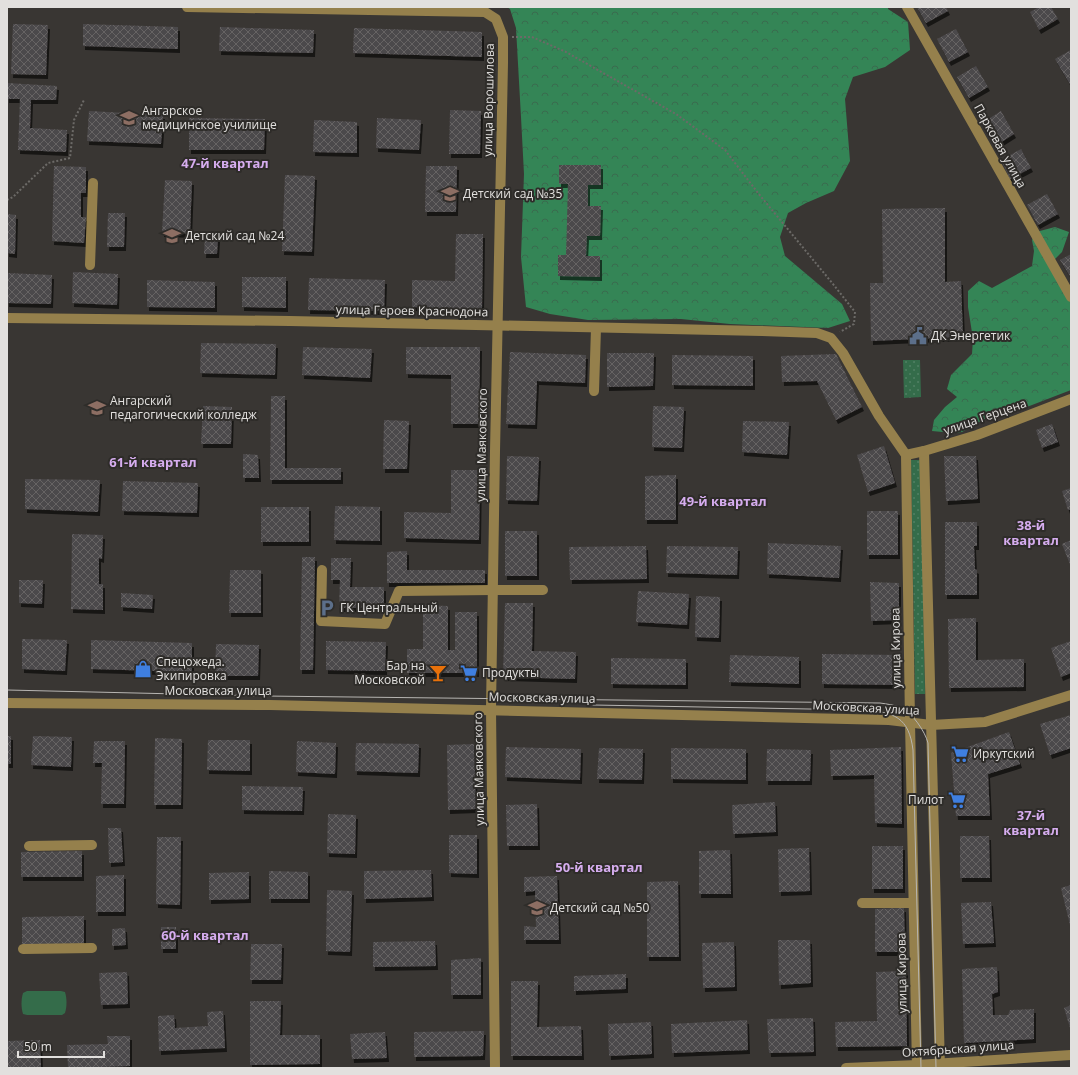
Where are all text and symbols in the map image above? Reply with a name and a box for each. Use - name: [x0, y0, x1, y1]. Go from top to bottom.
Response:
- street label: улица Ворошилова: [479, 43, 498, 157]
- street label: Парковая улица: [970, 100, 1031, 191]
- place label: Ангарское медицинское училище: [142, 102, 277, 133]
- school or university icon: Ангарское медицинское училище: [119, 108, 139, 128]
- district label: 47-й квартал: [181, 154, 269, 172]
- school or university icon: Детский сад №35: [440, 184, 460, 204]
- place label: Детский сад №35: [463, 185, 562, 202]
- school or university icon: Детский сад №24: [162, 226, 182, 246]
- place label: Детский сад №24: [185, 227, 284, 244]
- street label: улица Героев Краснодона: [336, 301, 488, 320]
- public building icon: ДК Энергетик: [908, 326, 928, 346]
- place label: ДК Энергетик: [931, 327, 1011, 344]
- street label: улица Маяковского: [472, 388, 491, 502]
- place label: Ангарский педагогический колледж: [110, 392, 257, 423]
- street label: улица Герцена: [941, 394, 1029, 439]
- school or university icon: Ангарский педагогический колледж: [87, 398, 107, 418]
- district label: 61-й квартал: [109, 453, 197, 471]
- district label: 49-й квартал: [679, 492, 767, 510]
- district label: 38-й квартал: [1003, 516, 1059, 549]
- parking icon: ГК Центральный: [317, 598, 337, 618]
- place label: ГК Центральный: [340, 599, 438, 616]
- street label: улица Кирова: [886, 607, 905, 689]
- place label: Спецожеда. Экипировка: [156, 653, 227, 684]
- place label: Бар на Московской: [354, 657, 425, 688]
- shop icon: Спецожеда. Экипировка: [133, 659, 153, 679]
- bar icon: Бар на Московской: [428, 663, 448, 683]
- supermarket icon: Продукты: [459, 663, 479, 683]
- place label: Продукты: [482, 664, 539, 681]
- street label: Московская улица: [164, 682, 272, 699]
- street label: Московская улица: [488, 688, 596, 707]
- street label: Московская улица: [812, 696, 920, 719]
- street label: улица Маяковского: [469, 712, 488, 826]
- supermarket icon: Иркутский: [950, 744, 970, 764]
- place label: Иркутский: [973, 745, 1035, 762]
- supermarket icon: Пилот: [947, 790, 967, 810]
- place label: Пилот: [908, 791, 944, 808]
- district label: 37-й квартал: [1003, 806, 1059, 839]
- district label: 50-й квартал: [555, 858, 643, 876]
- school or university icon: Детский сад №50: [527, 898, 547, 918]
- place label: Детский сад №50: [550, 899, 649, 916]
- district label: 60-й квартал: [161, 926, 249, 944]
- street label: улица Кирова: [892, 932, 911, 1014]
- scale bar: [18, 1033, 104, 1059]
- street label: Октябрьская улица: [901, 1036, 1015, 1061]
- text: 50 m: [24, 1038, 52, 1055]

